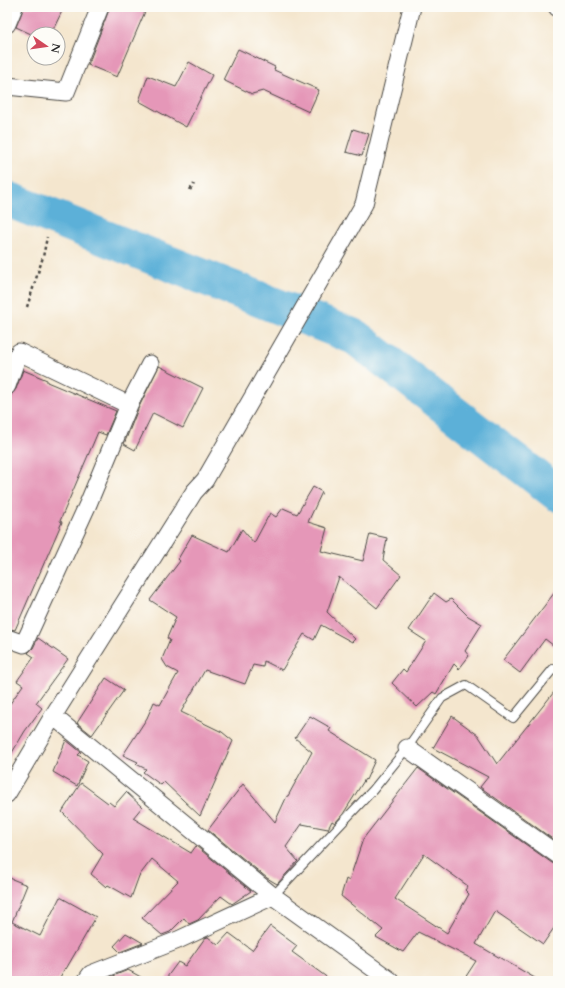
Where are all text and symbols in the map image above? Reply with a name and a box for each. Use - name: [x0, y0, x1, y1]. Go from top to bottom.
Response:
- north arrow: [26, 26, 66, 66]
- text: N: [47, 42, 64, 55]

